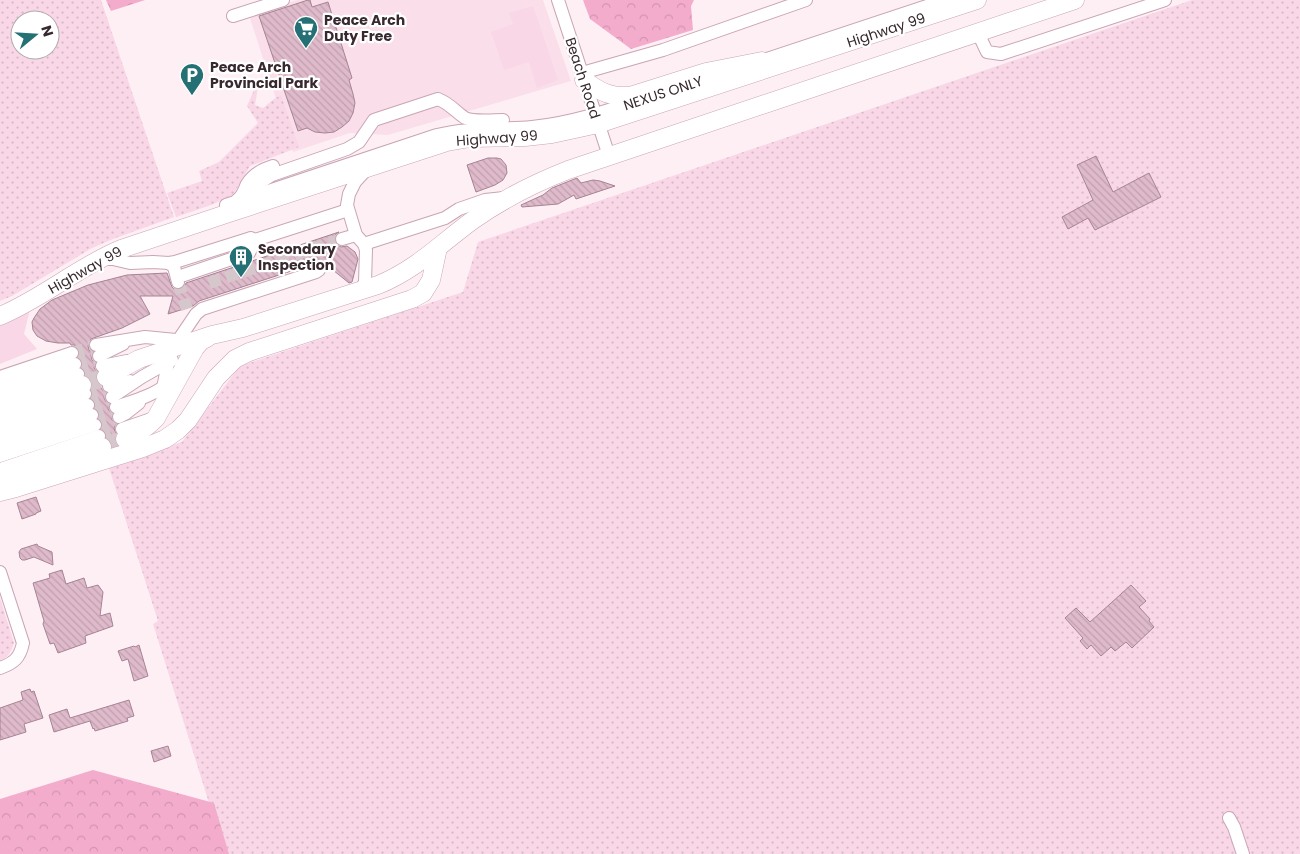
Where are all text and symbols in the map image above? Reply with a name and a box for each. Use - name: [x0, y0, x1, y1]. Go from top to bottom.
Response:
- street label: Highway 99: [844, 8, 928, 52]
- north arrow: [10, 10, 60, 60]
- place label: Peace Arch Duty Free: [324, 10, 405, 46]
- supermarket icon: Peace Arch Duty Free: [293, 15, 319, 49]
- text: N: [36, 23, 59, 39]
- street label: Beach Road: [560, 35, 606, 121]
- place label: Peace Arch Provincial Park: [210, 57, 318, 93]
- parking icon: Peace Arch Provincial Park: [179, 62, 205, 96]
- street label: NEXUS ONLY: [621, 71, 705, 115]
- street label: Highway 99: [456, 125, 538, 151]
- place label: Secondary Inspection: [258, 239, 336, 275]
- street label: Highway 99: [44, 241, 126, 299]
- building icon: Secondary Inspection: [228, 244, 254, 278]

